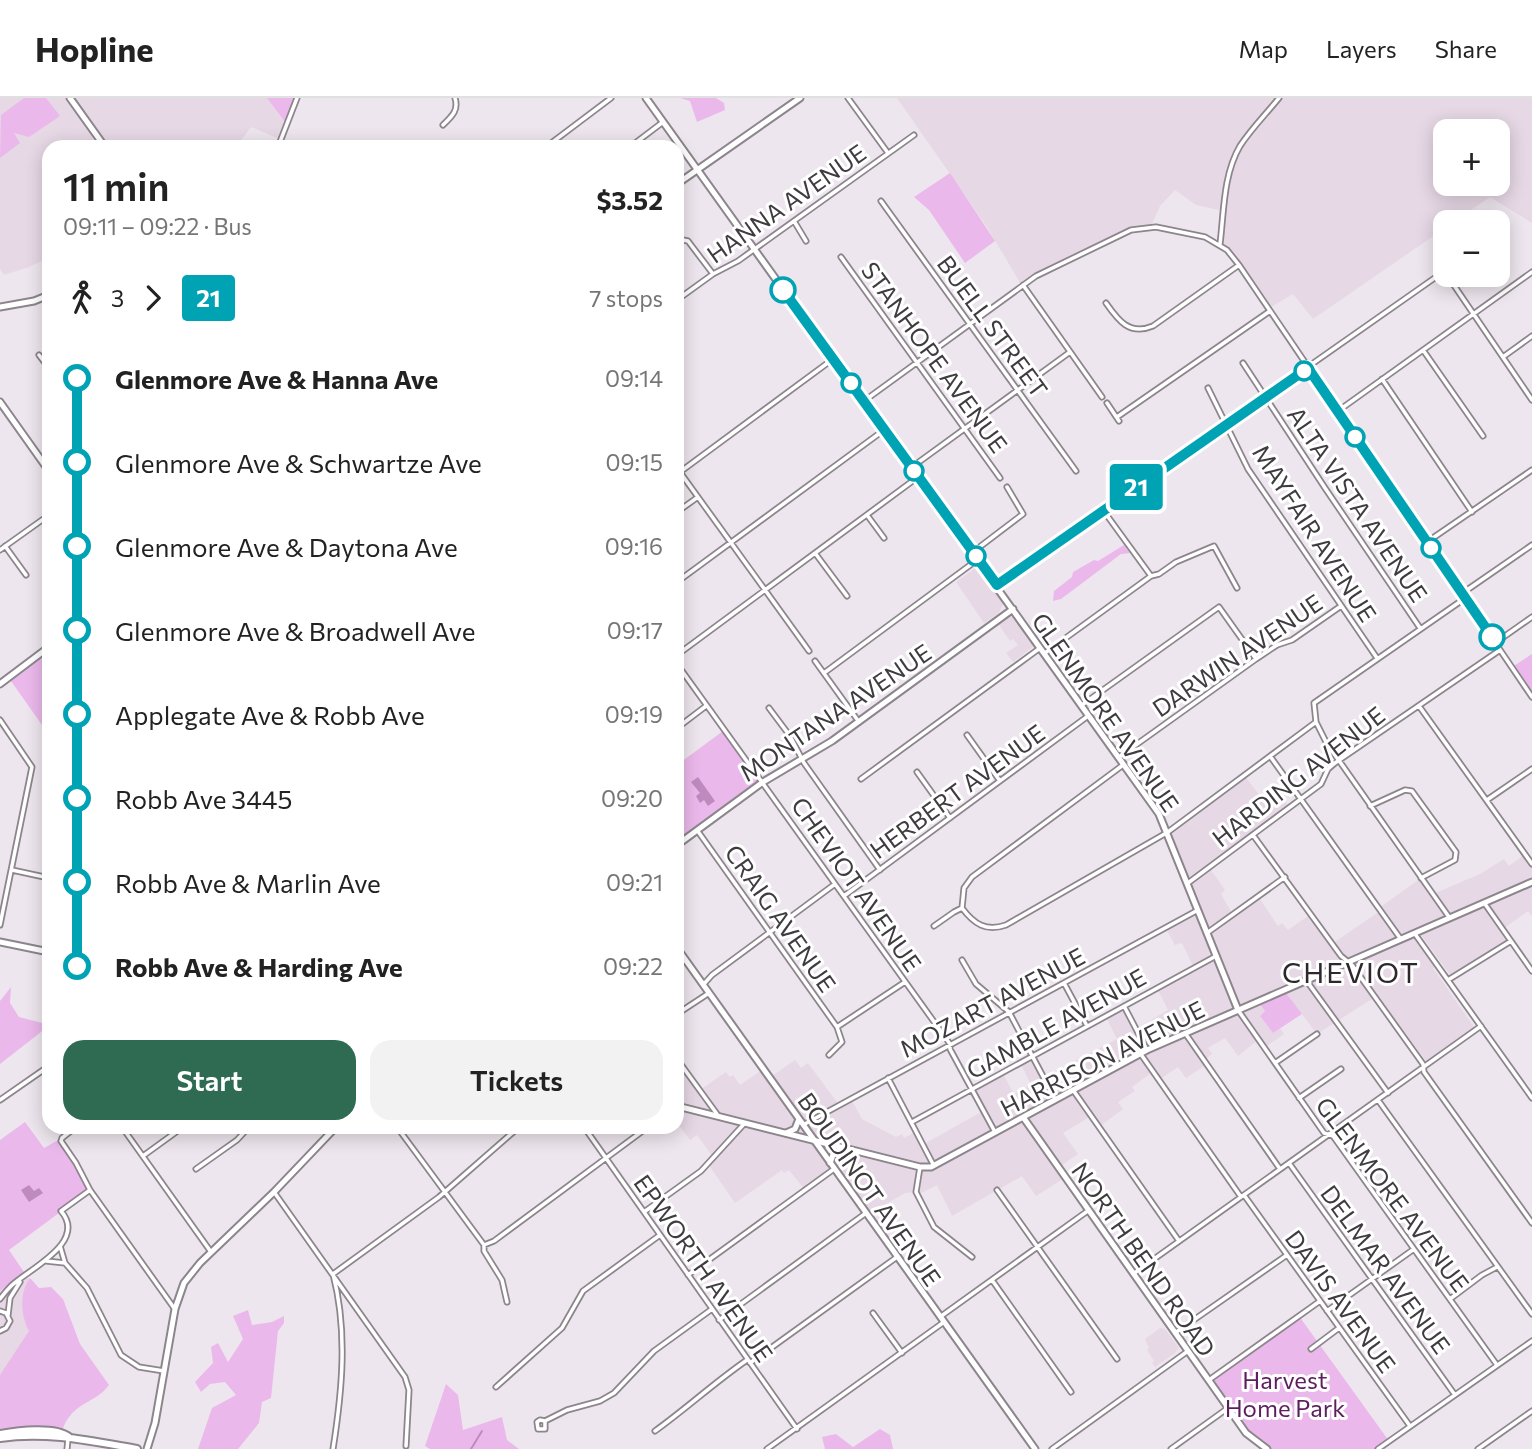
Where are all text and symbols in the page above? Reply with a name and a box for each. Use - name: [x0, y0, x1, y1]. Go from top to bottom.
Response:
- text: Hopline: [35, 28, 154, 69]
- text: Map: [1239, 34, 1288, 63]
- text: Layers: [1326, 34, 1397, 63]
- text: Share: [1435, 34, 1497, 63]
- map controls: [1433, 119, 1510, 287]
- button: +: [1433, 119, 1510, 196]
- street label: HANNA AVENUE: [701, 137, 871, 269]
- text: 11 min: [63, 162, 169, 209]
- text: $3.52: [596, 184, 663, 215]
- button: −: [1433, 210, 1510, 287]
- text: 09:11 – 09:22 · Bus: [63, 212, 252, 240]
- street label: BUELL STREET: [932, 249, 1054, 403]
- street label: STANHOPE AVENUE: [856, 256, 1014, 458]
- unlabelled marker: [770, 277, 796, 303]
- icon: walk: [63, 279, 101, 317]
- icon: forward: [134, 279, 172, 317]
- text: 21: [196, 283, 221, 312]
- text: 3: [111, 284, 124, 312]
- text: 7 stops: [589, 284, 663, 312]
- unlabelled marker: [1294, 361, 1314, 381]
- text: Glenmore Ave & Hanna Ave: [115, 363, 438, 394]
- text: 09:14: [605, 364, 663, 392]
- unlabelled marker: [841, 373, 861, 393]
- street label: ALTA VISTA AVENUE: [1282, 401, 1434, 607]
- unlabelled marker: [1345, 427, 1365, 447]
- street label: MAYFAIR AVENUE: [1247, 439, 1383, 627]
- text: Glenmore Ave & Schwartze Ave: [115, 447, 482, 478]
- text: 09:15: [606, 448, 663, 476]
- unlabelled marker: [904, 461, 924, 481]
- line badge: 21: [1104, 464, 1168, 510]
- text: 21: [1124, 472, 1148, 501]
- text: Glenmore Ave & Daytona Ave: [115, 531, 458, 562]
- text: 09:16: [605, 532, 663, 560]
- unlabelled marker: [1421, 538, 1441, 558]
- unlabelled marker: [966, 546, 986, 566]
- street label: DARWIN AVENUE: [1147, 587, 1327, 723]
- street label: GLENMORE AVENUE: [1026, 607, 1186, 817]
- text: Glenmore Ave & Broadwell Ave: [115, 615, 475, 646]
- text: 09:17: [607, 616, 663, 644]
- unlabelled marker: [1479, 624, 1505, 650]
- street label: MONTANA AVENUE: [734, 637, 936, 787]
- text: Applegate Ave & Robb Ave: [115, 699, 425, 730]
- text: 09:19: [605, 700, 663, 728]
- street label: HARDING AVENUE: [1206, 700, 1390, 852]
- street label: HERBERT AVENUE: [864, 718, 1050, 864]
- text: Robb Ave 3445: [115, 783, 292, 814]
- text: 09:20: [601, 784, 663, 812]
- street label: CHEVIOT AVENUE: [786, 791, 928, 977]
- street label: CRAIG AVENUE: [719, 839, 843, 997]
- text: Robb Ave & Marlin Ave: [115, 867, 381, 898]
- text: 09:21: [606, 868, 663, 896]
- street label: MOZART AVENUE: [895, 941, 1089, 1063]
- text: Robb Ave & Harding Ave: [115, 951, 403, 982]
- text: 09:22: [603, 952, 663, 980]
- district label: CHEVIOT: [1282, 955, 1420, 989]
- street label: GAMBLE AVENUE: [961, 962, 1151, 1084]
- street label: HARRISON AVENUE: [995, 994, 1209, 1122]
- button: Start: [63, 1040, 356, 1120]
- button: Tickets: [370, 1040, 663, 1120]
- street label: BOUDINOT AVENUE: [792, 1087, 948, 1291]
- street label: GLENMORE AVENUE: [1310, 1091, 1476, 1297]
- street label: NORTH BEND ROAD: [1066, 1156, 1222, 1362]
- street label: EPWORTH AVENUE: [629, 1169, 779, 1367]
- street label: DELMAR AVENUE: [1315, 1179, 1457, 1359]
- street label: DAVIS AVENUE: [1280, 1224, 1402, 1378]
- park label: Harvest Home Park: [1225, 1365, 1345, 1422]

